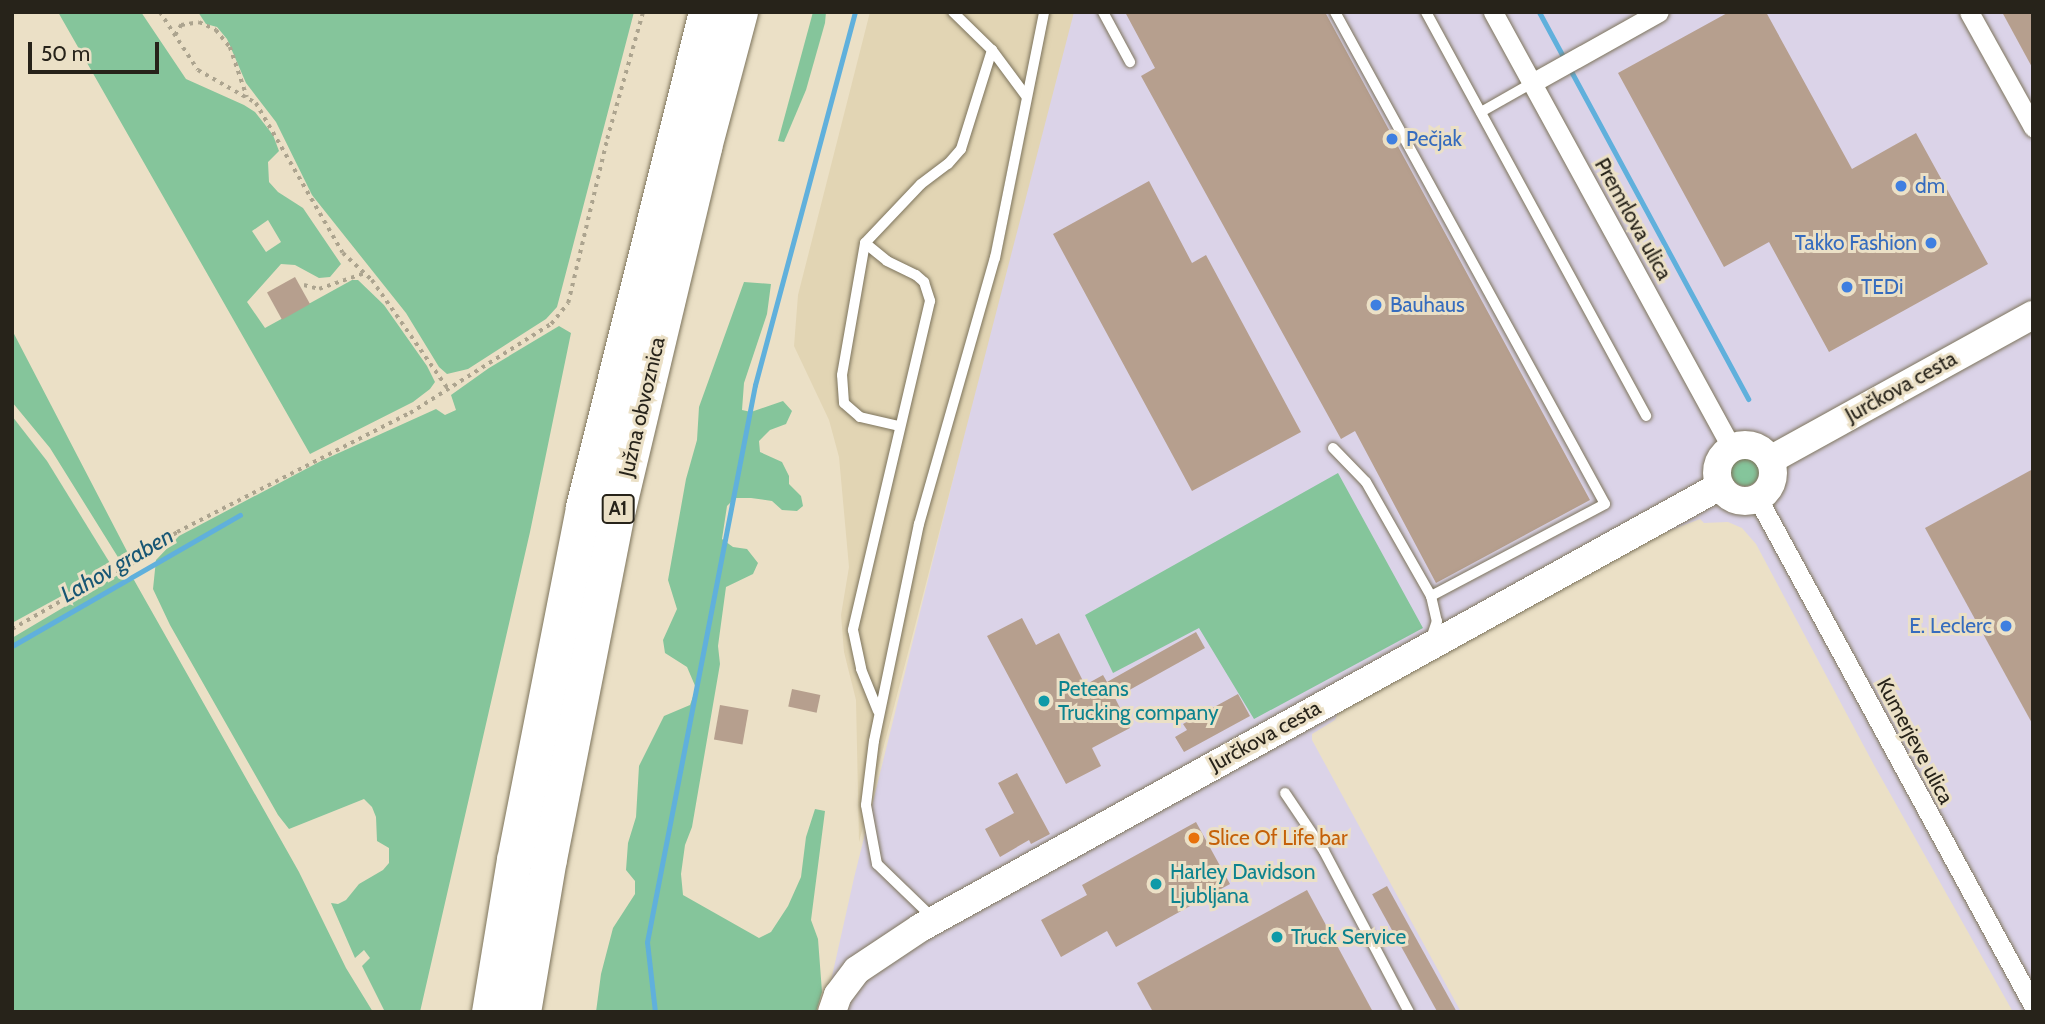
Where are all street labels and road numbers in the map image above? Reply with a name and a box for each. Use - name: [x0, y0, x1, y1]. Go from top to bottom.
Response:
- street label: Premrlova ulica: [1589, 154, 1677, 284]
- street label: Južna obvoznica: [614, 335, 670, 479]
- street label: Jurčkova cesta: [1841, 346, 1961, 428]
- road number: A1: [600, 494, 636, 524]
- street label: Kumerjeve ulica: [1871, 674, 1959, 808]
- street label: Jurčkova cesta: [1205, 695, 1325, 777]

